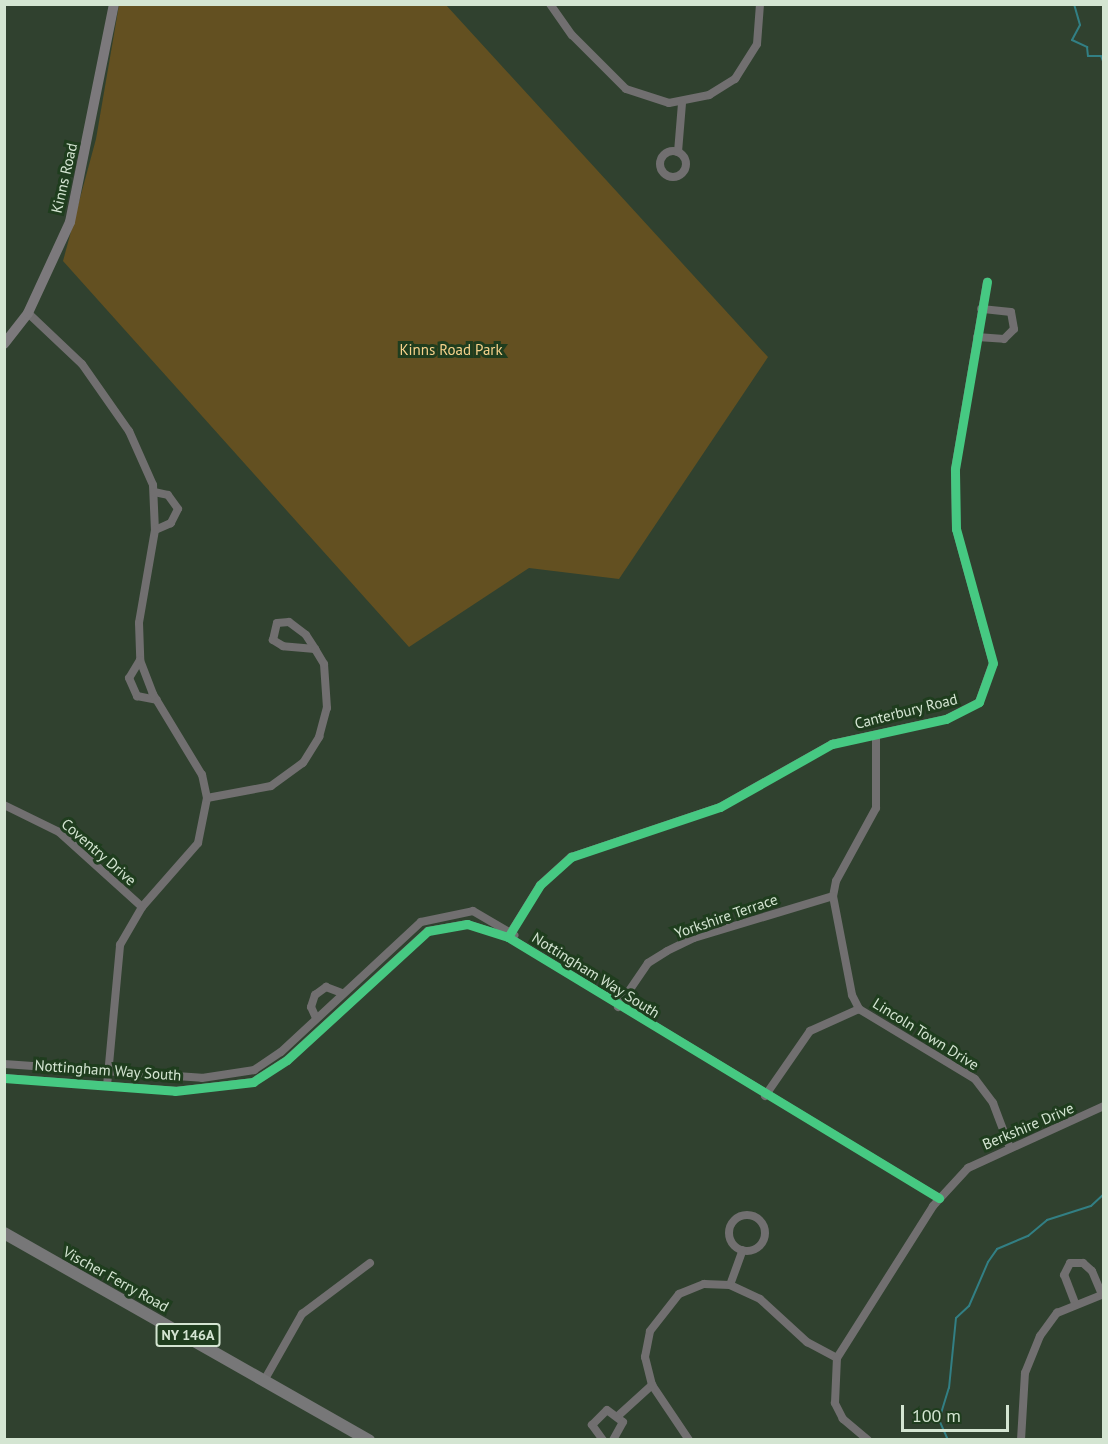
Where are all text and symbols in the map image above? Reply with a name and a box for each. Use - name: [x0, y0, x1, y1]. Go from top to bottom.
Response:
- street label: Kinns Road: [47, 141, 81, 215]
- park label: Kinns Road Park: [399, 341, 503, 359]
- street label: Canterbury Road: [853, 689, 959, 733]
- street label: Coventry Drive: [58, 815, 140, 889]
- street label: Yorkshire Terrace: [672, 890, 780, 942]
- street label: Nottingham Way South: [528, 928, 664, 1022]
- street label: Lincoln Town Drive: [869, 994, 983, 1074]
- street label: Nottingham Way South: [34, 1056, 182, 1084]
- street label: Berkshire Drive: [980, 1099, 1076, 1153]
- street label: Vischer Ferry Road: [60, 1242, 172, 1316]
- road number: NY 146A: [155, 1324, 221, 1346]
- scale bar: [904, 1393, 1012, 1431]
- text: 100 m: [912, 1404, 961, 1427]

